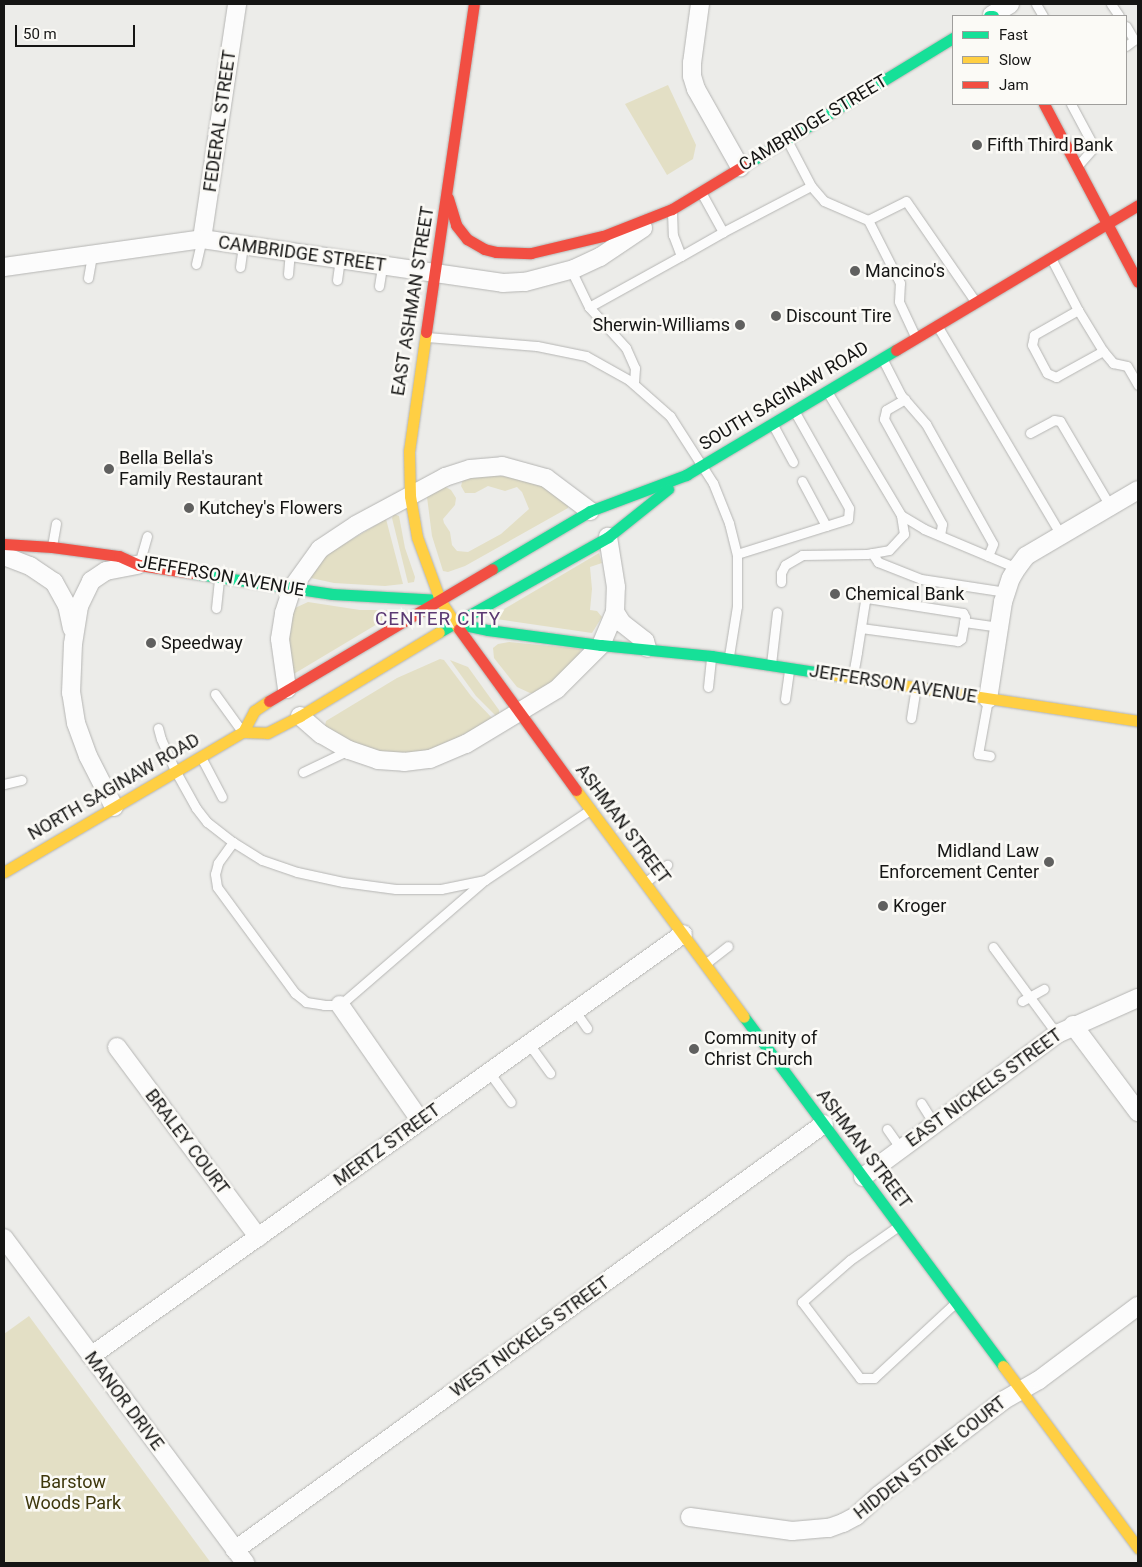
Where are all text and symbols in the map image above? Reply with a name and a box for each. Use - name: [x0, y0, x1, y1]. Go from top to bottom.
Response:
- scale bar: [18, 15, 138, 47]
- legend: [952, 15, 1127, 105]
- text: 50 m: [23, 25, 57, 43]
- text: Fast: [999, 26, 1028, 44]
- street label: FEDERAL STREET: [199, 49, 241, 193]
- text: Slow: [999, 51, 1031, 69]
- street label: CAMBRIDGE STREET: [735, 70, 891, 176]
- text: Jam: [999, 76, 1029, 94]
- place label: Fifth Third Bank: [987, 134, 1114, 156]
- marker: Fifth Third Bank: [971, 139, 983, 151]
- street label: EAST ASHMAN STREET: [387, 205, 439, 397]
- street label: CAMBRIDGE STREET: [217, 232, 387, 276]
- place label: Mancino's: [865, 260, 945, 282]
- marker: Mancino's: [849, 265, 861, 277]
- place label: Discount Tire: [786, 305, 892, 327]
- marker: Discount Tire: [770, 310, 782, 322]
- place label: Sherwin-Williams: [592, 314, 730, 336]
- marker: Sherwin-Williams: [734, 319, 746, 331]
- street label: SOUTH SAGINAW ROAD: [695, 337, 873, 455]
- place label: Bella Bella's Family Restaurant: [119, 448, 263, 490]
- marker: Bella Bella's Family Restaurant: [103, 463, 115, 475]
- place label: Kutchey's Flowers: [199, 497, 343, 519]
- marker: Kutchey's Flowers: [183, 502, 195, 514]
- street label: JEFFERSON AVENUE: [136, 551, 306, 601]
- place label: Chemical Bank: [845, 583, 964, 605]
- marker: Chemical Bank: [829, 588, 841, 600]
- district label: CENTER CITY: [374, 608, 502, 630]
- place label: Speedway: [161, 632, 243, 654]
- marker: Speedway: [145, 637, 157, 649]
- street label: JEFFERSON AVENUE: [808, 660, 978, 708]
- street label: NORTH SAGINAW ROAD: [24, 729, 204, 845]
- street label: ASHMAN STREET: [571, 760, 675, 888]
- place label: Midland Law Enforcement Center: [879, 841, 1039, 884]
- marker: Midland Law Enforcement Center: [1043, 856, 1055, 868]
- place label: Kroger: [893, 895, 946, 917]
- marker: Kroger: [877, 900, 889, 912]
- street label: EAST NICKELS STREET: [902, 1024, 1066, 1152]
- place label: Community of Christ Church: [704, 1028, 817, 1070]
- marker: Community of Christ Church: [688, 1043, 700, 1055]
- street label: BRALEY COURT: [140, 1085, 234, 1199]
- street label: ASHMAN STREET: [812, 1085, 916, 1213]
- street label: MERTZ STREET: [330, 1099, 444, 1191]
- street label: WEST NICKELS STREET: [446, 1272, 614, 1402]
- street label: MANOR DRIVE: [80, 1347, 168, 1455]
- street label: HIDDEN STONE COURT: [850, 1392, 1010, 1524]
- park label: Barstow Woods Park: [25, 1472, 121, 1515]

